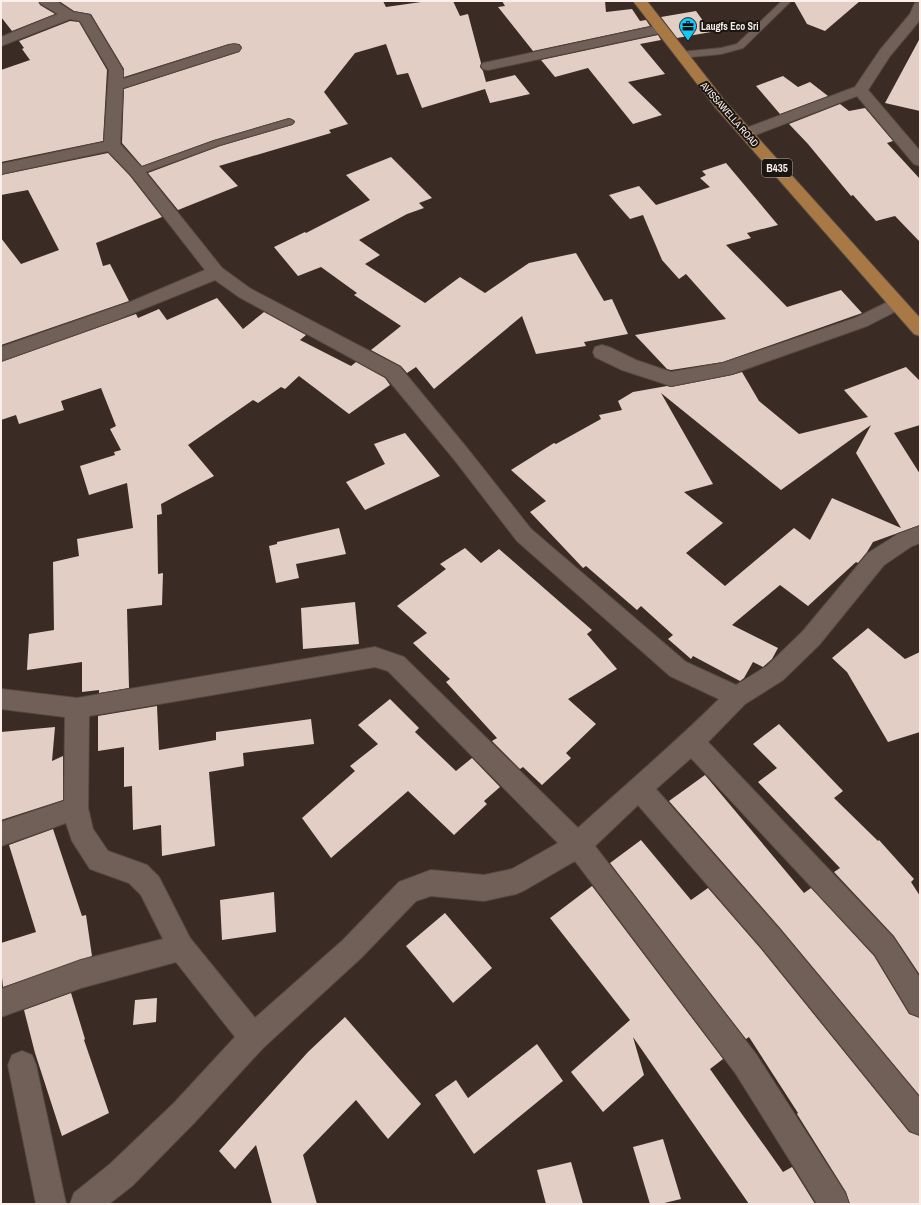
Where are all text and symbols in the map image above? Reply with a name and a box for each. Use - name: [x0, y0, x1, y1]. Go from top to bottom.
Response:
- office icon: Laugfs Eco Sri: [678, 16, 698, 41]
- place label: Laugfs Eco Sri: [701, 20, 758, 33]
- street label: AVISSAWELLA ROAD: [697, 78, 761, 150]
- road number: B435: [762, 159, 792, 177]

